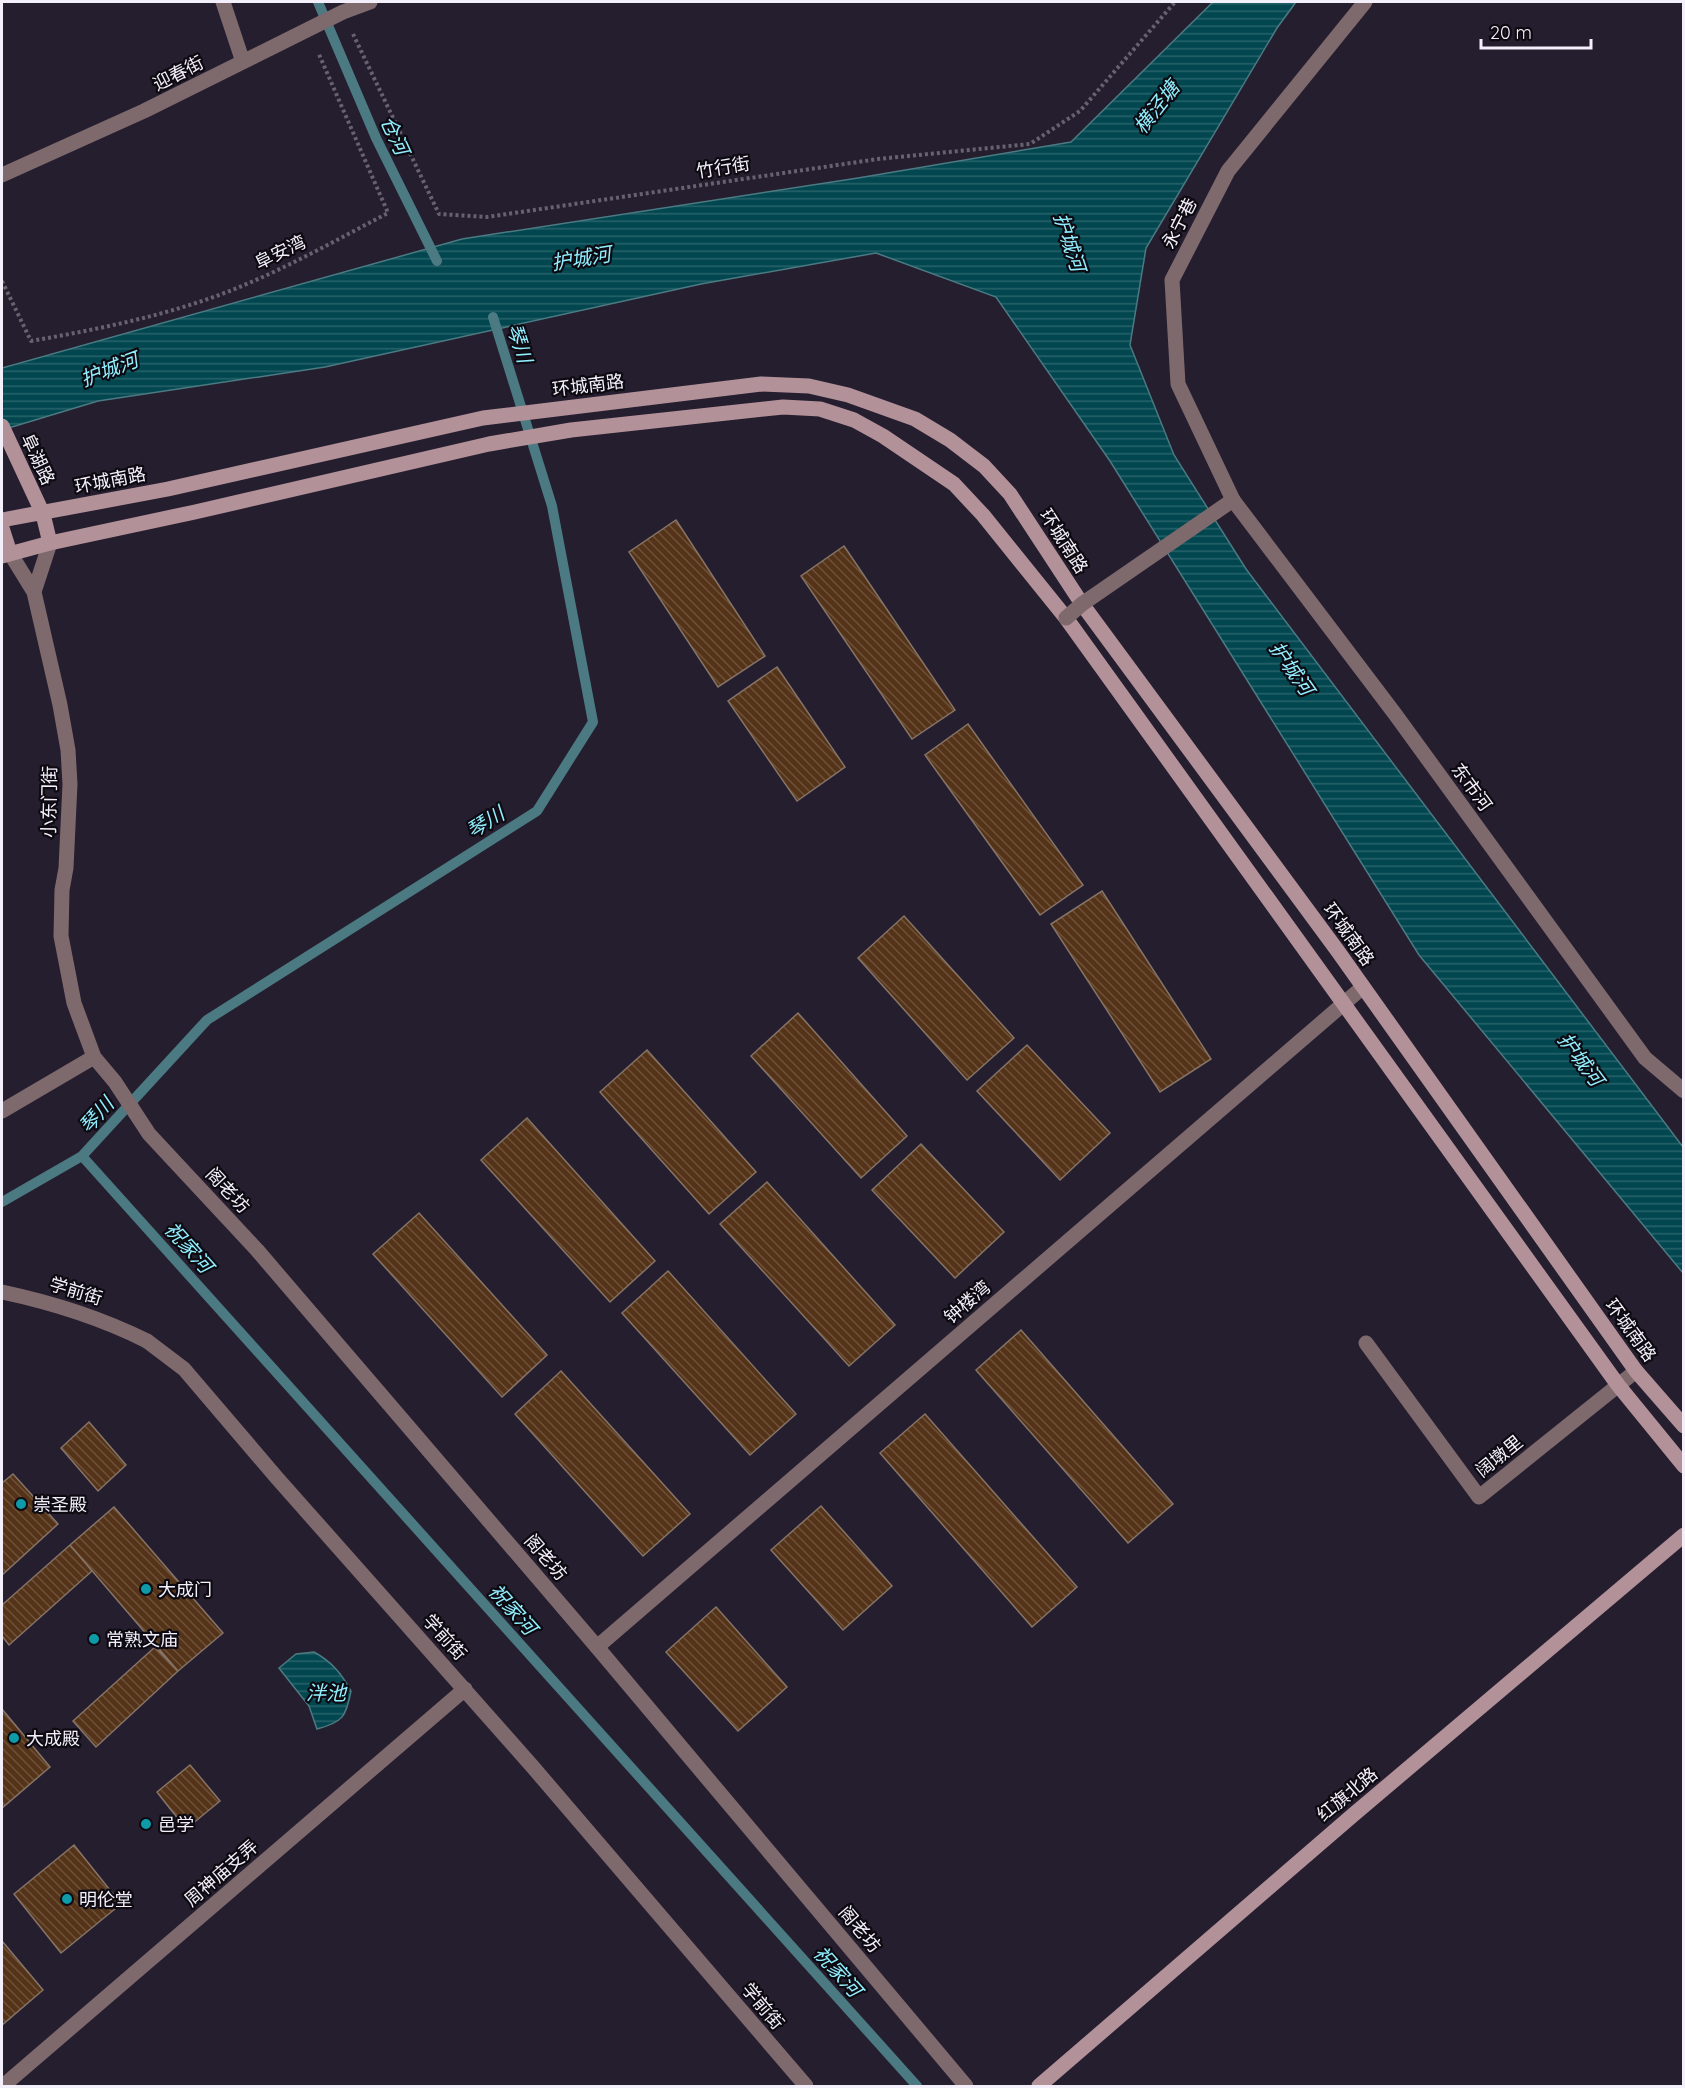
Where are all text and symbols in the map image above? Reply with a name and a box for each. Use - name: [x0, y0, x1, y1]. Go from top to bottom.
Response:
- scale bar: [1481, 12, 1590, 50]
- text: 20 m: [1490, 21, 1532, 44]
- street label: 迎春街: [149, 50, 207, 96]
- water label: 横泾塘: [1128, 73, 1186, 138]
- water label: 仓河: [375, 112, 416, 162]
- street label: 竹行街: [695, 151, 751, 183]
- street label: 永宁巷: [1156, 194, 1202, 252]
- water label: 护城河: [1049, 210, 1092, 278]
- street label: 阜安湾: [251, 230, 309, 274]
- water label: 护城河: [549, 240, 617, 275]
- water label: 琴川: [502, 320, 539, 368]
- water label: 护城河: [77, 345, 145, 391]
- street label: 环城南路: [551, 369, 625, 401]
- street label: 阜湖路: [16, 430, 60, 488]
- street label: 环城南路: [72, 462, 148, 498]
- street label: 环城南路: [1035, 505, 1093, 577]
- water label: 护城河: [1265, 636, 1322, 703]
- street label: 东市河: [1447, 758, 1497, 816]
- street label: 小东门街: [37, 766, 61, 838]
- water label: 琴川: [461, 800, 510, 843]
- street label: 环城南路: [1319, 898, 1379, 970]
- water label: 护城河: [1553, 1028, 1611, 1094]
- water label: 琴川: [73, 1090, 120, 1138]
- street label: 阁老坊: [201, 1162, 255, 1218]
- water label: 祝家河: [160, 1216, 221, 1281]
- street label: 学前街: [47, 1272, 105, 1310]
- street label: 钟楼湾: [939, 1276, 995, 1328]
- street label: 环城南路: [1601, 1294, 1661, 1366]
- street label: 阔墩里: [1471, 1430, 1527, 1482]
- place label: 崇圣殿: [33, 1493, 87, 1516]
- marker: 崇圣殿: [14, 1497, 28, 1511]
- street label: 阁老坊: [520, 1529, 572, 1585]
- place label: 大成门: [158, 1578, 212, 1601]
- water label: 祝家河: [484, 1578, 545, 1643]
- marker: 大成门: [139, 1582, 153, 1596]
- street label: 学前街: [418, 1609, 472, 1665]
- place label: 常熟文庙: [106, 1628, 178, 1651]
- marker: 常熟文庙: [87, 1632, 101, 1646]
- water label: 泮池: [306, 1680, 348, 1705]
- place label: 大成殿: [26, 1727, 80, 1750]
- marker: 大成殿: [7, 1731, 21, 1745]
- street label: 红旗北路: [1312, 1762, 1382, 1826]
- place label: 邑学: [158, 1813, 194, 1836]
- marker: 邑学: [139, 1817, 153, 1831]
- street label: 周神庙支弄: [179, 1835, 263, 1911]
- place label: 明伦堂: [79, 1888, 133, 1911]
- marker: 明伦堂: [60, 1892, 74, 1906]
- street label: 阁老坊: [834, 1901, 886, 1957]
- water label: 祝家河: [809, 1940, 870, 2005]
- street label: 学前街: [737, 1978, 789, 2034]

